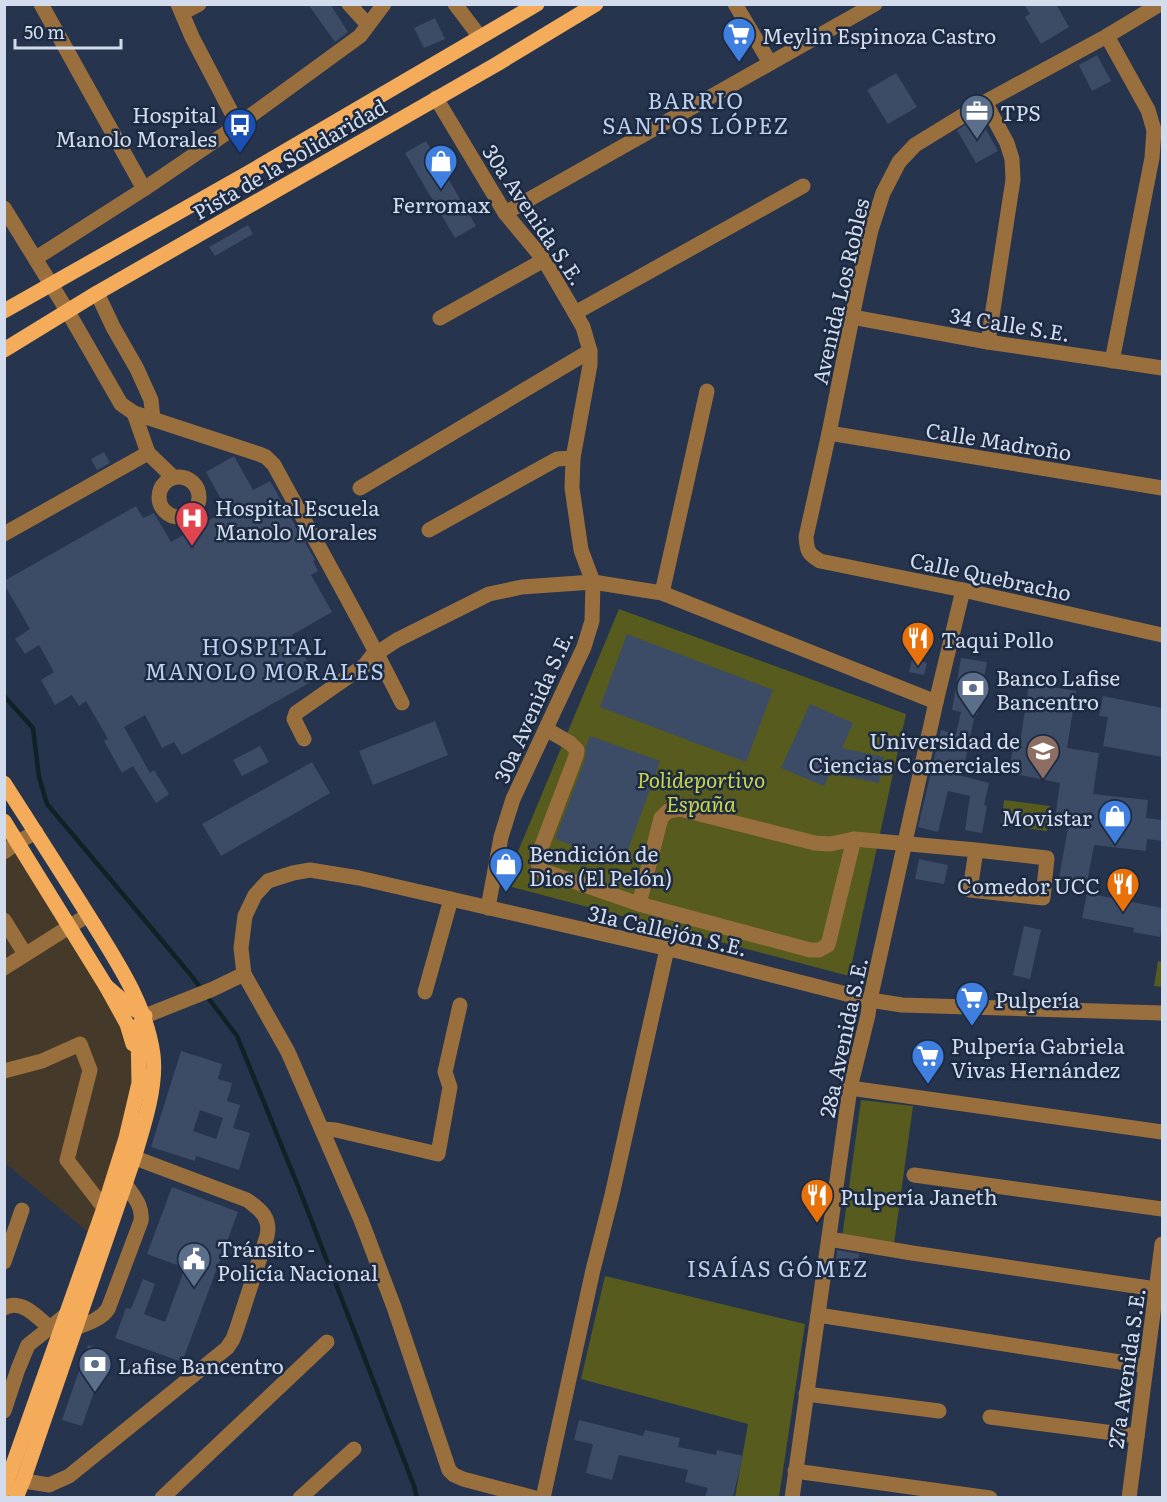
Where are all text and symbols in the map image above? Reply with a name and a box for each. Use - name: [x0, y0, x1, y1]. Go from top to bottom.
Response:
- scale bar: [15, 12, 122, 50]
- supermarket icon: Meylin Espinoza Castro: [721, 16, 757, 63]
- text: 50 m: [24, 18, 65, 45]
- place label: Meylin Espinoza Castro: [762, 19, 996, 50]
- district label: BARRIO SANTOS LÓPEZ: [602, 83, 790, 141]
- street label: Pista de la Solidaridad: [186, 90, 392, 226]
- office icon: TPS: [959, 93, 995, 140]
- place label: TPS: [1000, 96, 1041, 127]
- place label: Hospital Manolo Morales: [55, 98, 217, 153]
- bus stop icon: Hospital Manolo Morales: [222, 107, 258, 154]
- street label: 30a Avenida S.E.: [476, 137, 594, 291]
- shop icon: Ferromax: [423, 143, 459, 190]
- place label: Ferromax: [392, 188, 490, 219]
- street label: Avenida Los Robles: [803, 195, 875, 387]
- street label: 34 Calle S.E.: [947, 298, 1073, 348]
- street label: Calle Madroño: [924, 413, 1074, 467]
- place label: Hospital Escuela Manolo Morales: [215, 491, 380, 546]
- hospital icon: Hospital Escuela Manolo Morales: [174, 500, 210, 547]
- street label: Calle Quebracho: [907, 543, 1075, 607]
- restaurant icon: Taqui Pollo: [900, 620, 936, 667]
- place label: Taqui Pollo: [941, 623, 1054, 654]
- street label: 30a Avenida S.E.: [484, 625, 580, 787]
- district label: HOSPITAL MANOLO MORALES: [145, 629, 385, 687]
- place label: Banco Lafise Bancentro: [996, 661, 1120, 716]
- bank icon: Banco Lafise Bancentro: [955, 670, 991, 717]
- place label: Universidad de Ciencias Comerciales: [808, 724, 1020, 779]
- school or university icon: Universidad de Ciencias Comerciales: [1025, 733, 1061, 780]
- park label: Polideportivo España: [637, 763, 765, 818]
- shop icon: Movistar: [1097, 798, 1133, 845]
- place label: Movistar: [1001, 801, 1092, 832]
- place label: Bendición de Dios (El Pelón): [529, 837, 672, 892]
- shop icon: Bendición de Dios (El Pelón): [488, 846, 524, 893]
- restaurant icon: Comedor UCC: [1105, 866, 1141, 913]
- place label: Comedor UCC: [957, 869, 1100, 900]
- street label: 31a Callejón S.E.: [585, 896, 751, 962]
- street label: 28a Avenida S.E.: [810, 954, 874, 1120]
- supermarket icon: Pulpería: [954, 980, 990, 1027]
- place label: Pulpería: [995, 983, 1080, 1014]
- place label: Pulpería Gabriela Vivas Hernández: [951, 1029, 1126, 1084]
- supermarket icon: Pulpería Gabriela Vivas Hernández: [910, 1038, 946, 1085]
- restaurant icon: Pulpería Janeth: [799, 1177, 835, 1224]
- place label: Pulpería Janeth: [840, 1180, 998, 1211]
- place label: Tránsito - Policía Nacional: [217, 1232, 378, 1287]
- public building icon: Tránsito - Policía Nacional: [176, 1241, 212, 1288]
- district label: ISAÍAS GÓMEZ: [687, 1251, 869, 1284]
- street label: 27a Avenida S.E.: [1098, 1286, 1152, 1450]
- bank icon: Lafise Bancentro: [77, 1346, 113, 1393]
- place label: Lafise Bancentro: [118, 1349, 284, 1380]

